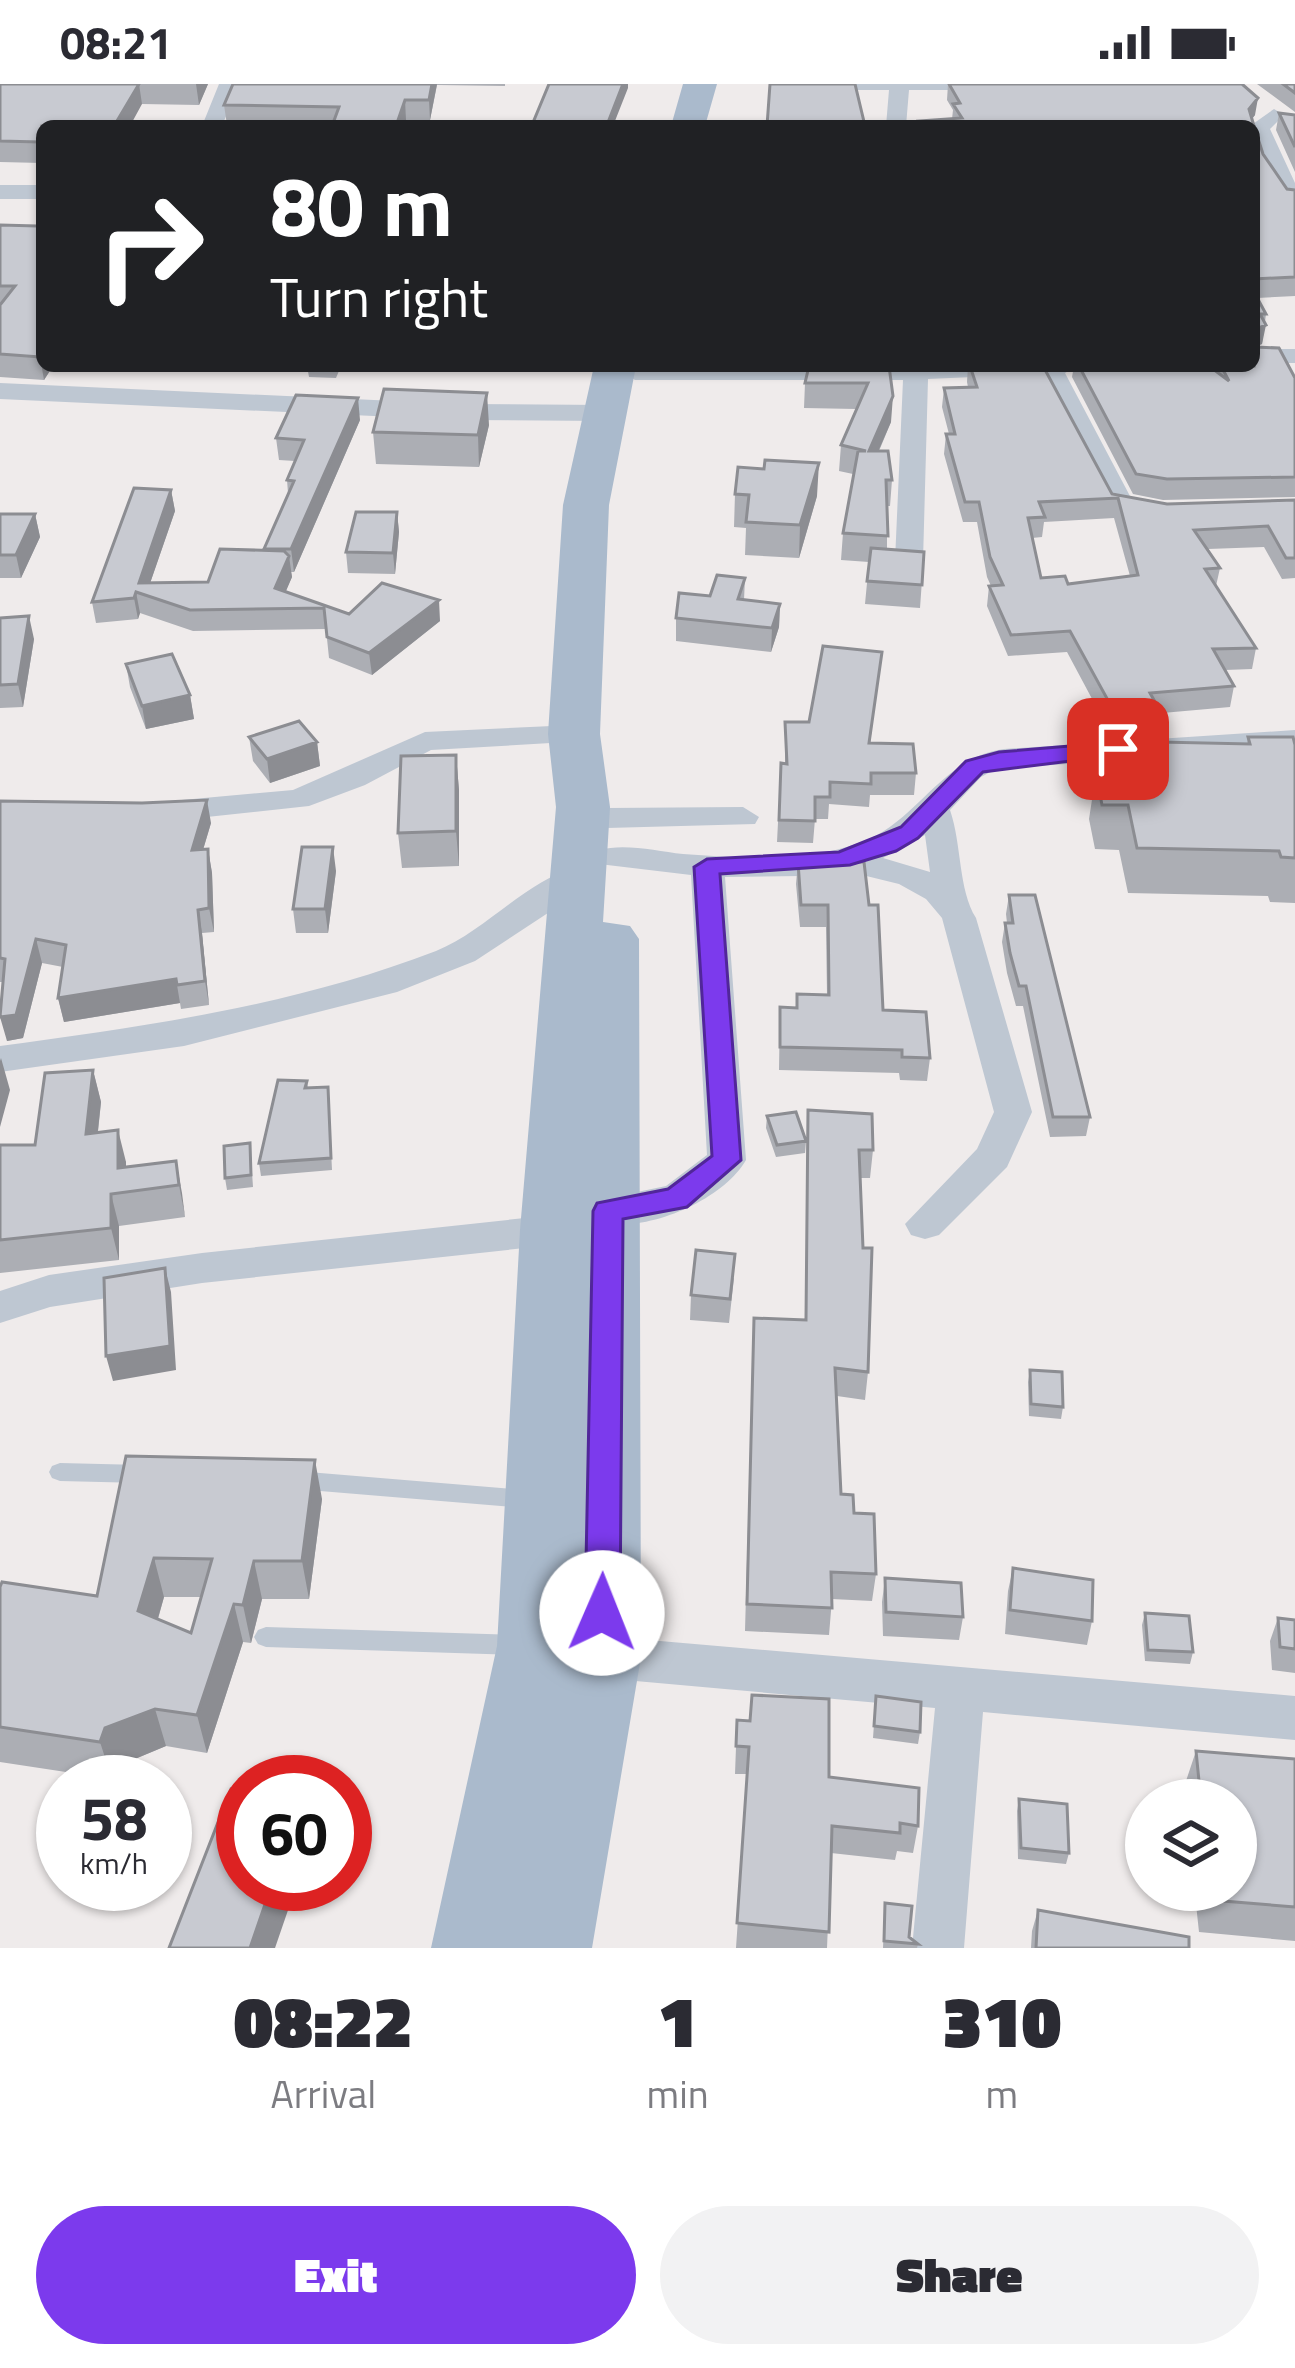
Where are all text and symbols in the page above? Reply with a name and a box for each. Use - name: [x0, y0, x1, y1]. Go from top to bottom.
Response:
- text: 08:21: [60, 8, 172, 76]
- text: 80 m: [270, 141, 453, 269]
- icon: right: [72, 168, 228, 324]
- text: Turn right: [270, 256, 488, 338]
- pin: [1067, 698, 1169, 800]
- icon: arrive: [1085, 716, 1151, 782]
- position arrow: [539, 1550, 665, 1676]
- speed limit sign: 60: [216, 1755, 372, 1911]
- text: 58: [80, 1772, 148, 1863]
- map controls: [1125, 1779, 1257, 1911]
- button: layers: [1125, 1779, 1257, 1911]
- text: km/h: [80, 1840, 148, 1886]
- text: 08:22: [234, 1965, 413, 2075]
- text: 1: [658, 1965, 697, 2075]
- text: 310: [942, 1965, 1061, 2075]
- text: Arrival: [270, 2064, 376, 2123]
- text: min: [647, 2064, 709, 2123]
- text: m: [986, 2064, 1018, 2123]
- button: Exit: [36, 2206, 636, 2344]
- button: Share: [660, 2206, 1259, 2344]

